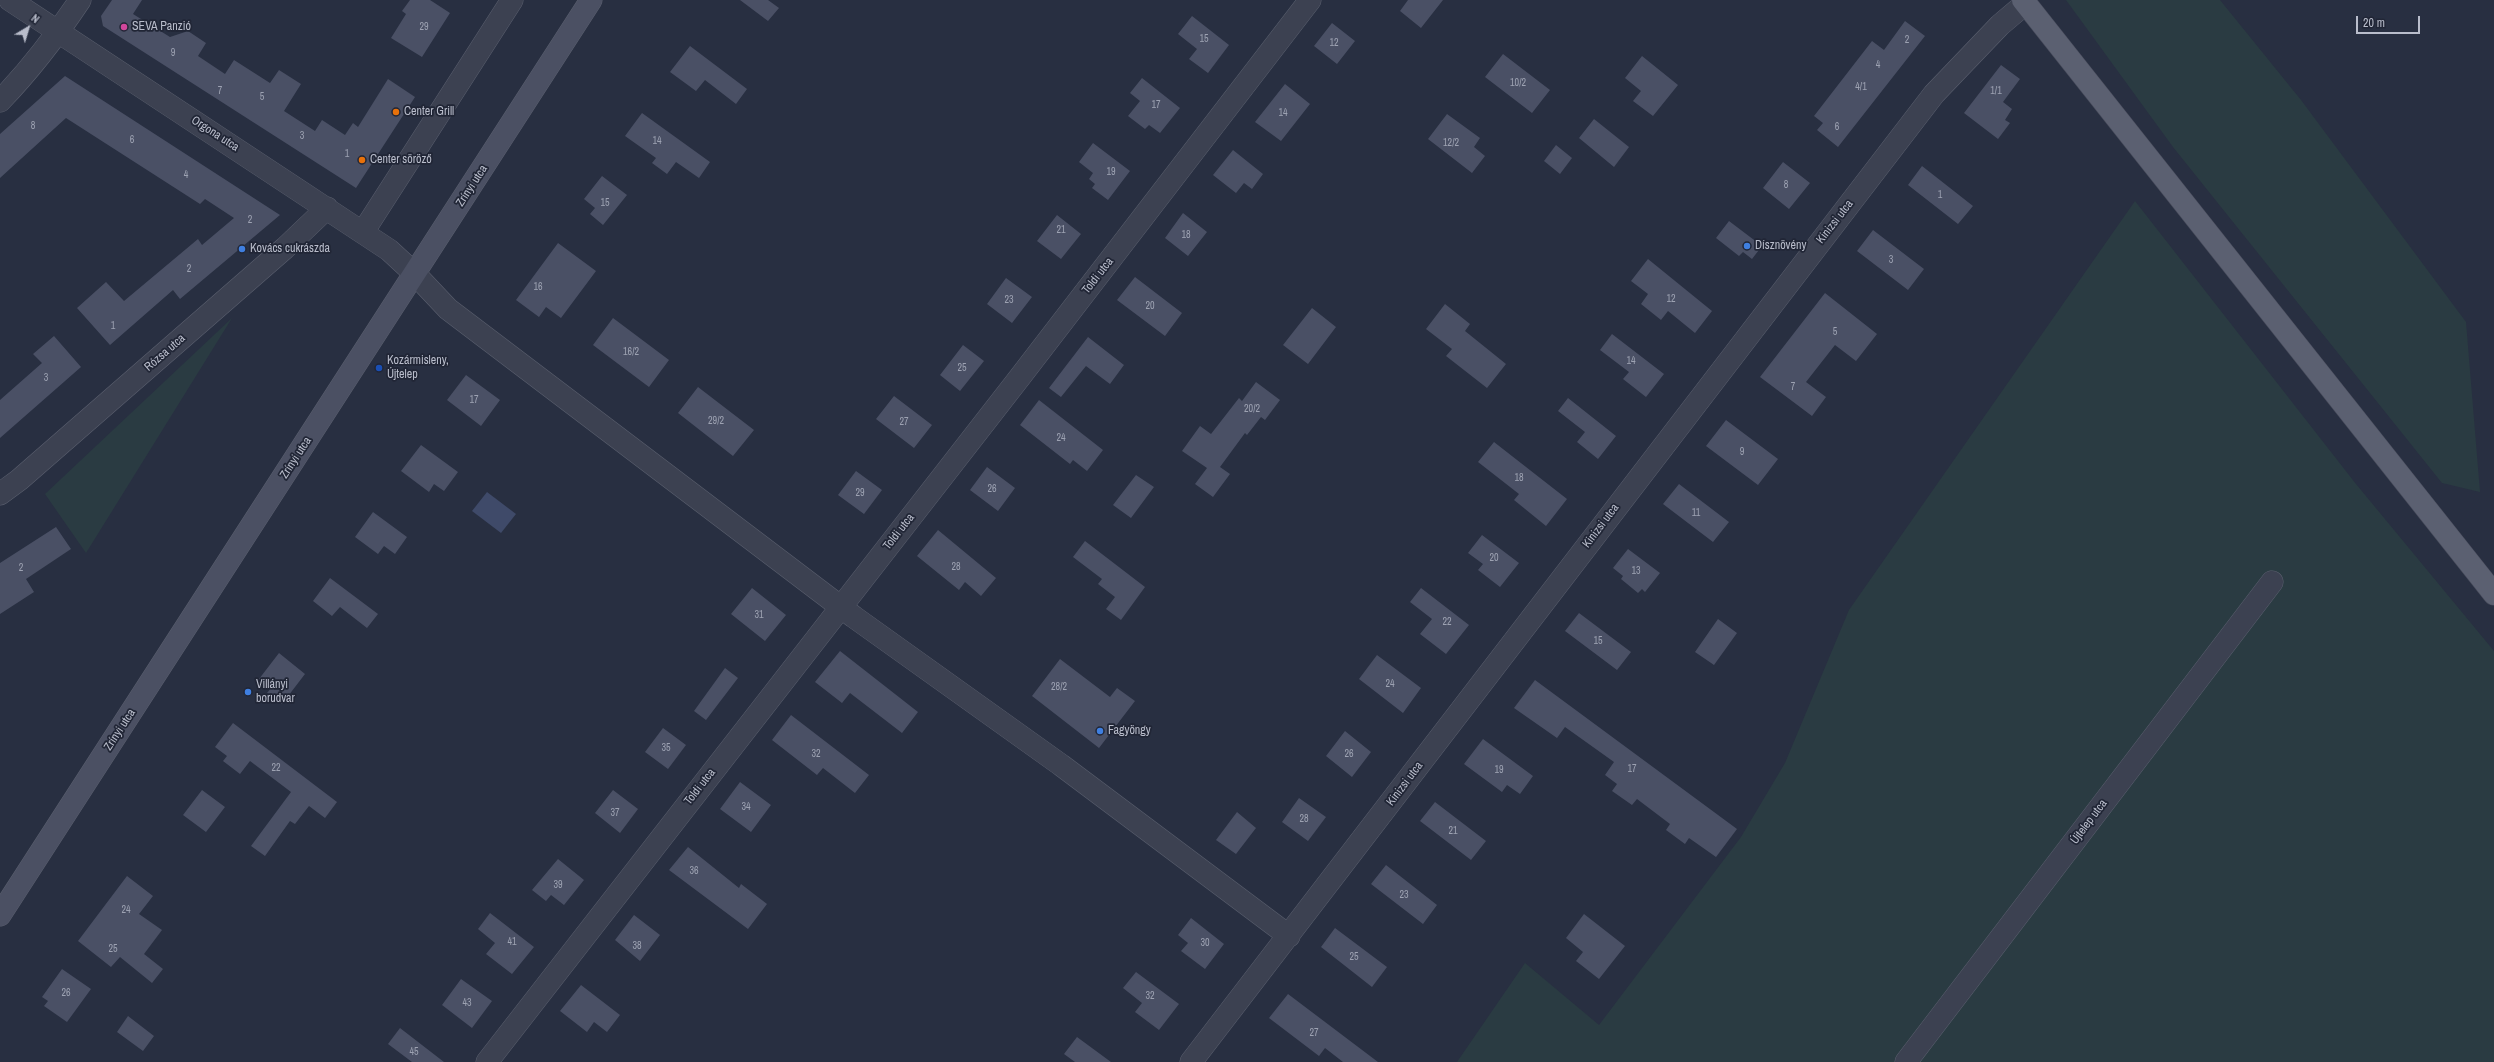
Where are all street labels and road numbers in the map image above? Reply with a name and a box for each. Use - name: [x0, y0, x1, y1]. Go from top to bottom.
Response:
- street label: Orgona utca: [188, 113, 242, 155]
- street label: Zrínyi utca: [453, 163, 491, 209]
- street label: Kinizsi utca: [1813, 197, 1857, 247]
- street label: Toldi utca: [1079, 255, 1117, 297]
- street label: Rózsa utca: [142, 331, 188, 375]
- street label: Zrínyi utca: [277, 435, 315, 481]
- street label: Kinizsi utca: [1580, 501, 1622, 551]
- street label: Toldi utca: [880, 511, 918, 553]
- street label: Zrínyi utca: [101, 707, 139, 753]
- street label: Kinizsi utca: [1384, 759, 1426, 809]
- street label: Toldi utca: [681, 766, 719, 808]
- street label: Újtelep utca: [2068, 797, 2110, 847]

